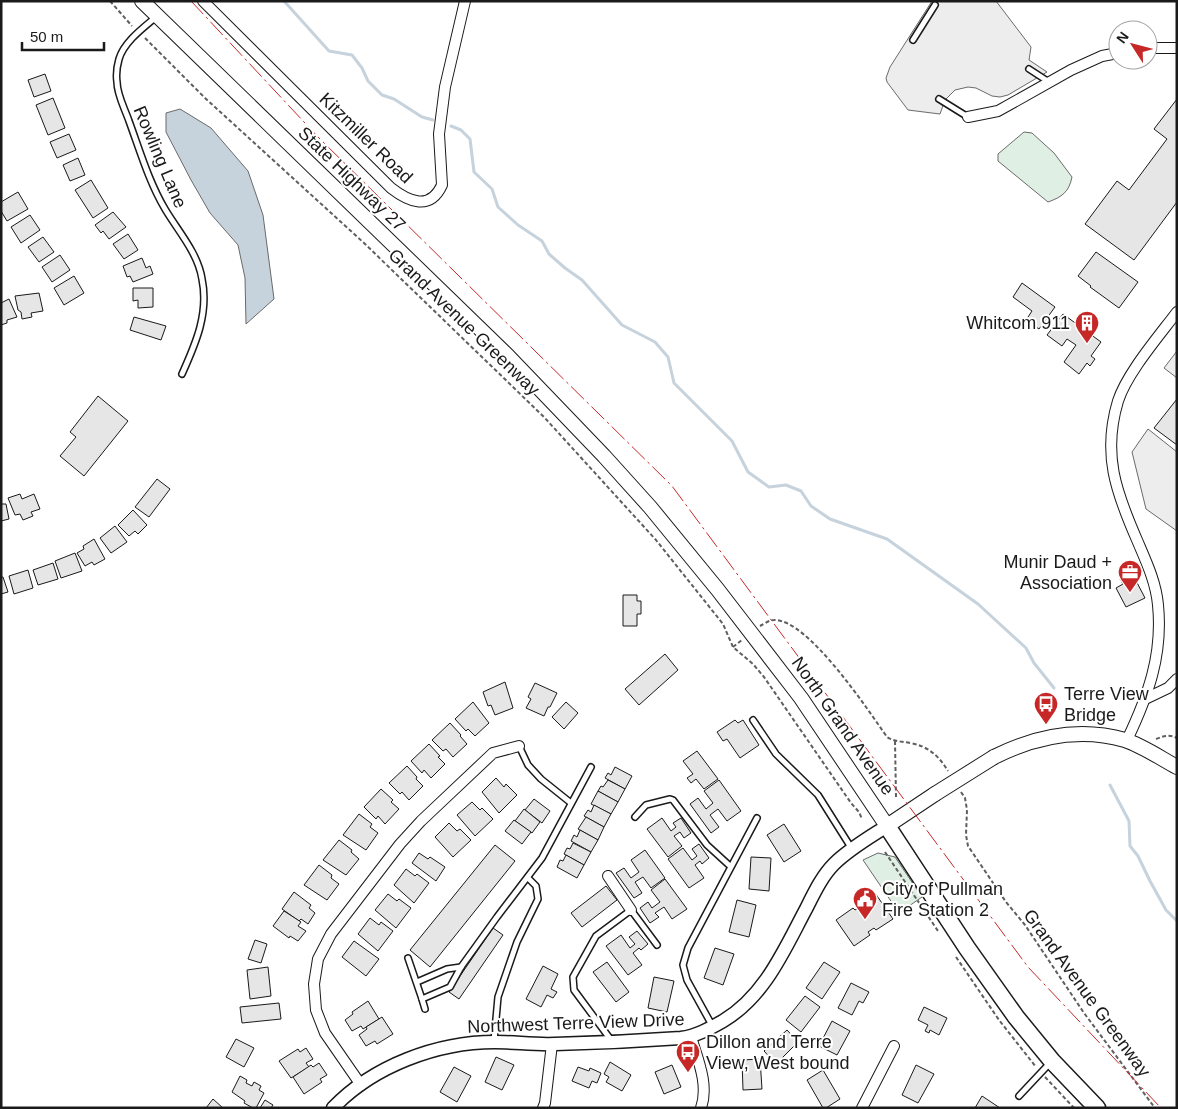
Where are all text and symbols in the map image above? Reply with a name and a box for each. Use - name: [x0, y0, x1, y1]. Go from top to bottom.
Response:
- scale bar: [22, 20, 105, 52]
- north arrow: [1108, 20, 1158, 70]
- text: 50 m: [30, 28, 63, 45]
- text: N: [1113, 29, 1132, 46]
- street label: Kitzmiller Road: [316, 89, 416, 187]
- street label: Rowling Lane: [129, 103, 191, 211]
- street label: State Highway 27: [294, 123, 410, 235]
- street label: Grand Avenue Greenway: [384, 245, 544, 399]
- building icon: Whitcom 911: [1074, 310, 1100, 344]
- place label: Whitcom 911: [966, 313, 1070, 333]
- place label: Munir Daud + Association: [1003, 552, 1112, 593]
- office icon: Munir Daud + Association: [1117, 559, 1143, 593]
- street label: North Grand Avenue: [788, 653, 898, 799]
- place label: Terre View Bridge: [1064, 684, 1150, 725]
- bus stop icon: Terre View Bridge: [1033, 691, 1059, 725]
- place label: City of Pullman Fire Station 2: [882, 879, 1003, 920]
- public building icon: City of Pullman Fire Station 2: [852, 886, 878, 920]
- street label: Grand Avenue Greenway: [1020, 905, 1154, 1081]
- street label: Northwest Terre View Drive: [467, 1009, 685, 1037]
- place label: Dillon and Terre View, West bound: [706, 1032, 849, 1073]
- bus stop icon: Dillon and Terre View, West bound: [675, 1039, 701, 1073]

